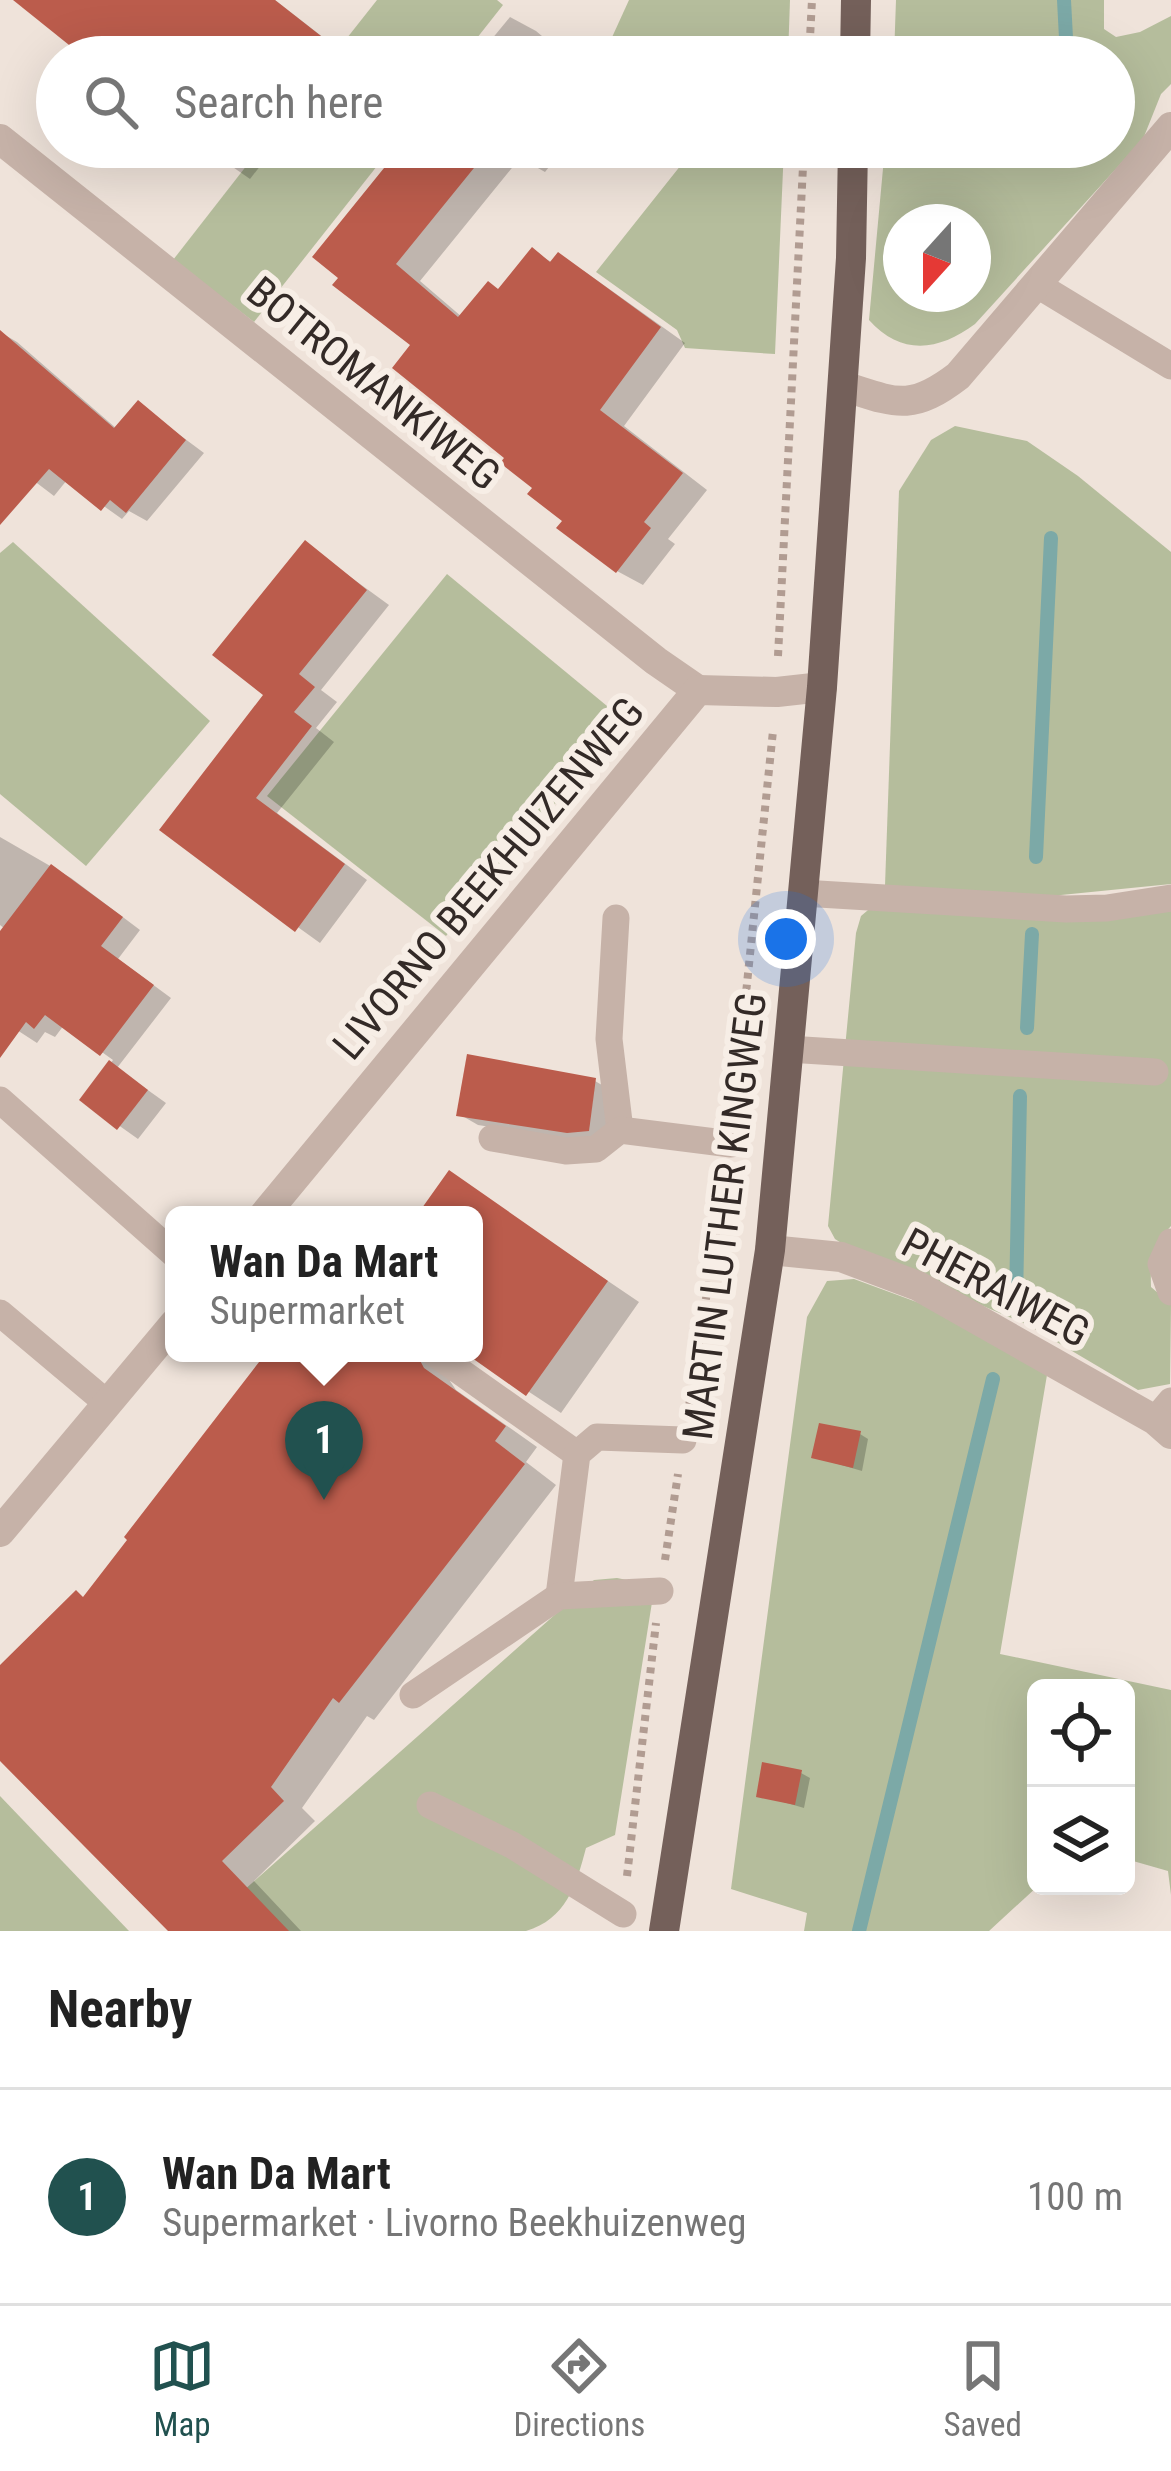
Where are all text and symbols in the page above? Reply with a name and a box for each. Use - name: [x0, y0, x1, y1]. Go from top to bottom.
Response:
- search box: [36, 36, 1135, 168]
- icon: search: [78, 69, 144, 135]
- text: Search here: [174, 76, 383, 129]
- north arrow: [883, 204, 991, 312]
- street label: BOTROMANKIWEG: [238, 267, 510, 500]
- street label: LIVORNO BEEKHUIZENWEG: [323, 688, 654, 1069]
- your location: [756, 909, 816, 969]
- street label: MARTIN LUTHER KINGWEG: [673, 990, 776, 1442]
- popup: [165, 1206, 483, 1362]
- street label: PHERAIWEG: [894, 1218, 1098, 1357]
- text: Wan Da Mart: [210, 1235, 438, 1288]
- text: Supermarket: [210, 1288, 405, 1334]
- pin: 1: [285, 1401, 363, 1500]
- map controls: [1027, 1679, 1135, 1895]
- button: locate: [1027, 1679, 1135, 1787]
- button: layers: [1027, 1787, 1135, 1895]
- text: Nearby: [48, 1980, 192, 2039]
- text: Wan Da Mart: [162, 2147, 391, 2200]
- text: 1: [77, 2174, 97, 2220]
- text: 100 m: [1027, 2174, 1123, 2220]
- text: Supermarket · Livorno Beekhuizenweg: [162, 2200, 747, 2246]
- tab: Map: [149, 2333, 215, 2444]
- tab: Directions: [513, 2333, 645, 2444]
- tab: Saved: [943, 2333, 1022, 2444]

